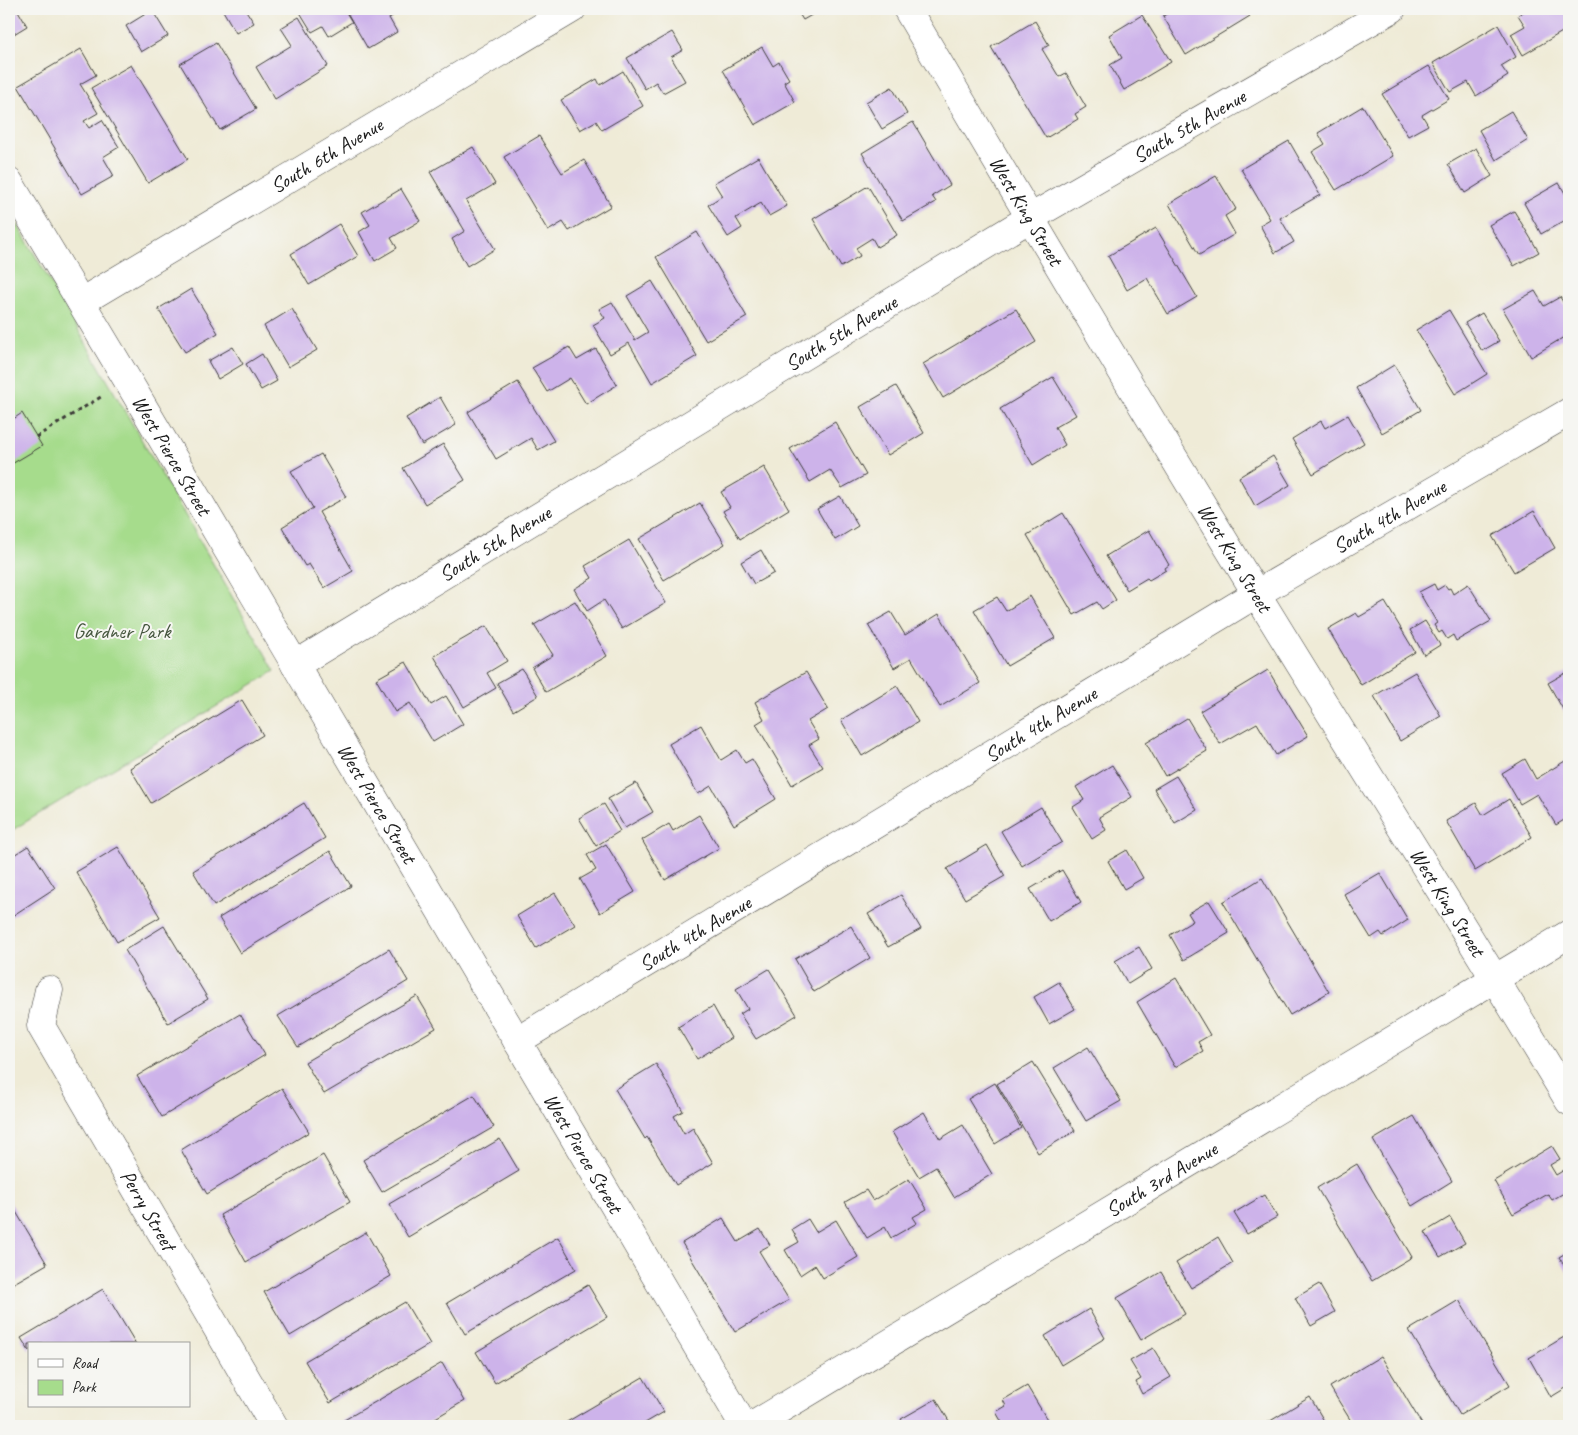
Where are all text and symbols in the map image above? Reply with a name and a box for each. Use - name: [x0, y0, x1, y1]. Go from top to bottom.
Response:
- street label: South 5th Avenue: [1128, 83, 1251, 169]
- street label: South 6th Avenue: [266, 111, 388, 199]
- street label: West King Street: [983, 151, 1069, 272]
- street label: South 5th Avenue: [780, 288, 903, 377]
- street label: West Pierce Street: [126, 391, 218, 521]
- street label: South 4th Avenue: [1328, 473, 1452, 559]
- street label: South 5th Avenue: [434, 499, 557, 587]
- street label: West King Street: [1192, 499, 1279, 619]
- park label: Gardner Park: [74, 618, 172, 644]
- street label: South 4th Avenue: [980, 680, 1102, 768]
- street label: West Pierce Street: [332, 739, 423, 869]
- street label: West King Street: [1404, 843, 1492, 963]
- street label: South 4th Avenue: [634, 889, 757, 977]
- street label: West Pierce Street: [538, 1089, 629, 1219]
- street label: South 3rd Avenue: [1101, 1135, 1223, 1223]
- street label: Perry Street: [115, 1165, 183, 1258]
- legend: [28, 1342, 190, 1408]
- text: Road: [72, 1354, 99, 1373]
- text: Park: [72, 1378, 97, 1397]

